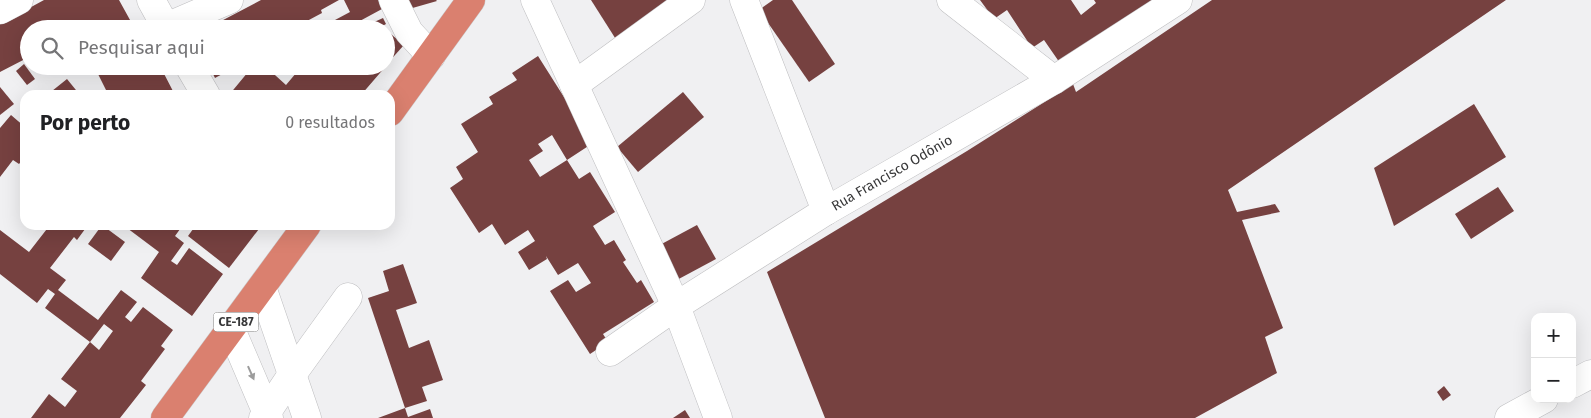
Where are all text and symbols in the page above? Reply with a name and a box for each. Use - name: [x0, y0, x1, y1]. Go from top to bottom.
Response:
- search box: [20, 20, 395, 75]
- icon: search: [38, 34, 66, 62]
- text: Pesquisar aqui: [78, 36, 205, 59]
- text: Por perto: [40, 110, 130, 136]
- text: 0 resultados: [285, 113, 375, 132]
- street label: Rua Francisco Odônio: [828, 131, 956, 215]
- road number: CE-187: [214, 313, 258, 332]
- map controls: [1531, 313, 1576, 403]
- button: +: [1531, 313, 1576, 358]
- button: −: [1531, 358, 1576, 403]
- one-way arrow: [247, 366, 255, 380]

